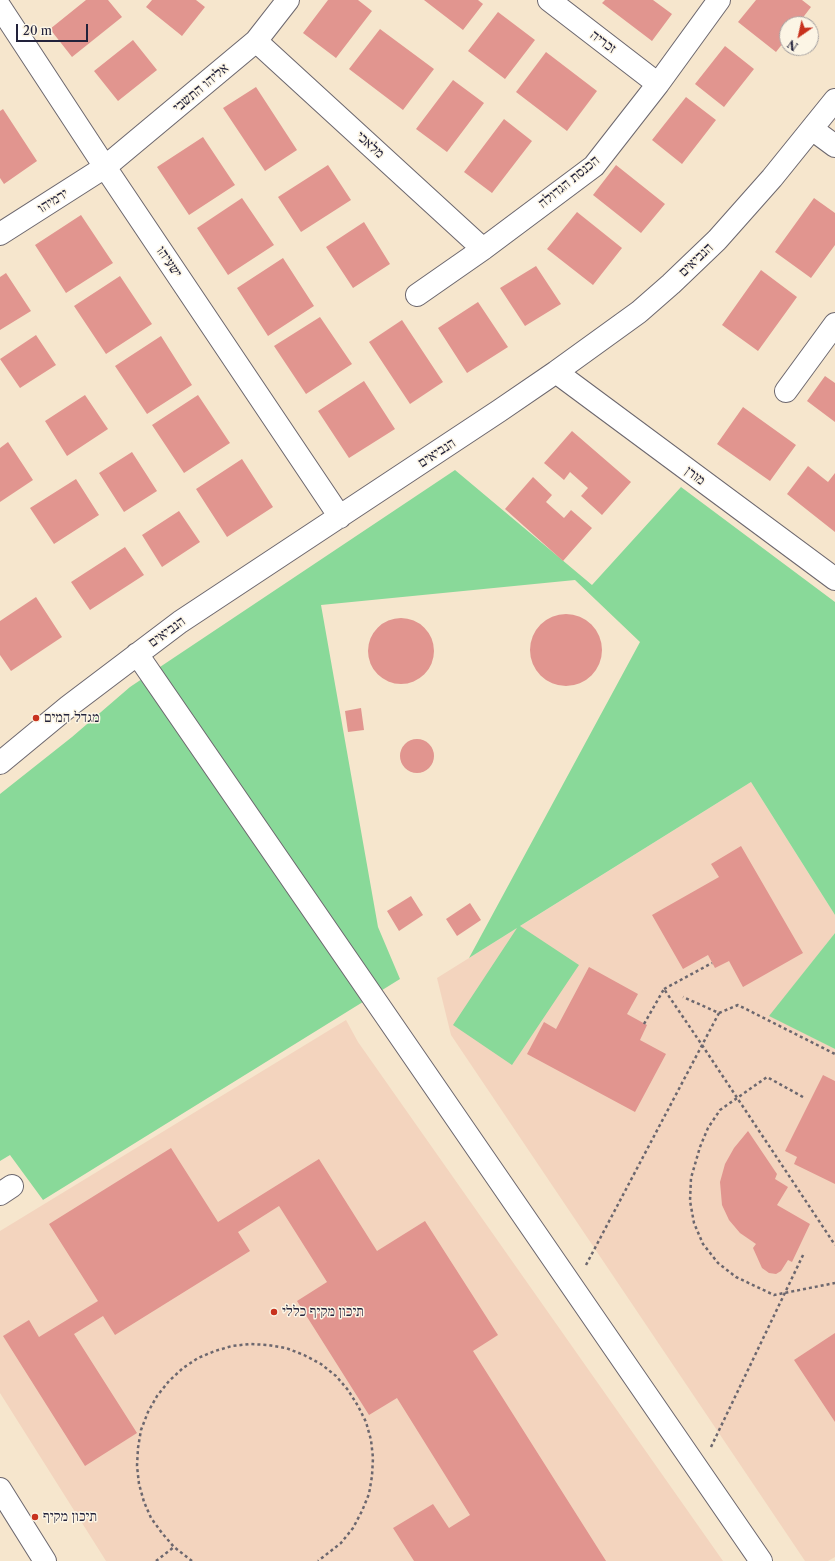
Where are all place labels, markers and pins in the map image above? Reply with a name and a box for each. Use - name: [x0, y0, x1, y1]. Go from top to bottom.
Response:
- place label: מגדל המים: [44, 710, 99, 726]
- marker: מגדל המים: [31, 713, 41, 723]
- place label: תיכון מקיף כללי: [282, 1304, 364, 1320]
- marker: תיכון מקיף כללי: [269, 1307, 279, 1317]
- place label: תיכון מקיף: [43, 1509, 97, 1525]
- marker: תיכון מקיף: [30, 1512, 40, 1522]

